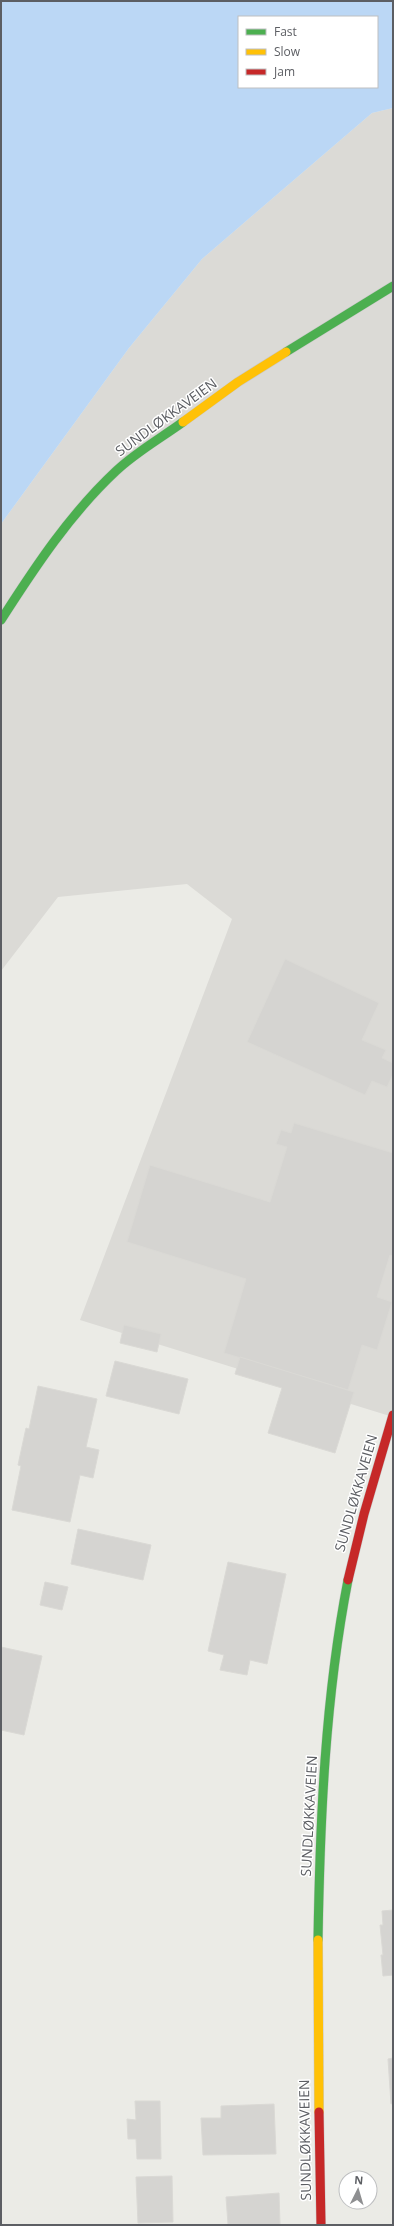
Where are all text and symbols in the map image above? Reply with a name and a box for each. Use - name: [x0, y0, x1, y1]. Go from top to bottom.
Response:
- legend: [238, 16, 378, 88]
- text: Fast: [274, 23, 297, 40]
- text: Slow: [274, 43, 301, 60]
- text: Jam: [273, 63, 295, 80]
- street label: SUNDLØKKAVEIEN: [111, 373, 220, 460]
- street label: SUNDLØKKAVEIEN: [330, 1432, 381, 1554]
- street label: SUNDLØKKAVEIEN: [296, 1755, 321, 1877]
- street label: SUNDLØKKAVEIEN: [294, 2079, 315, 2201]
- north arrow: [338, 2170, 378, 2210]
- text: N: [354, 2172, 364, 2187]

